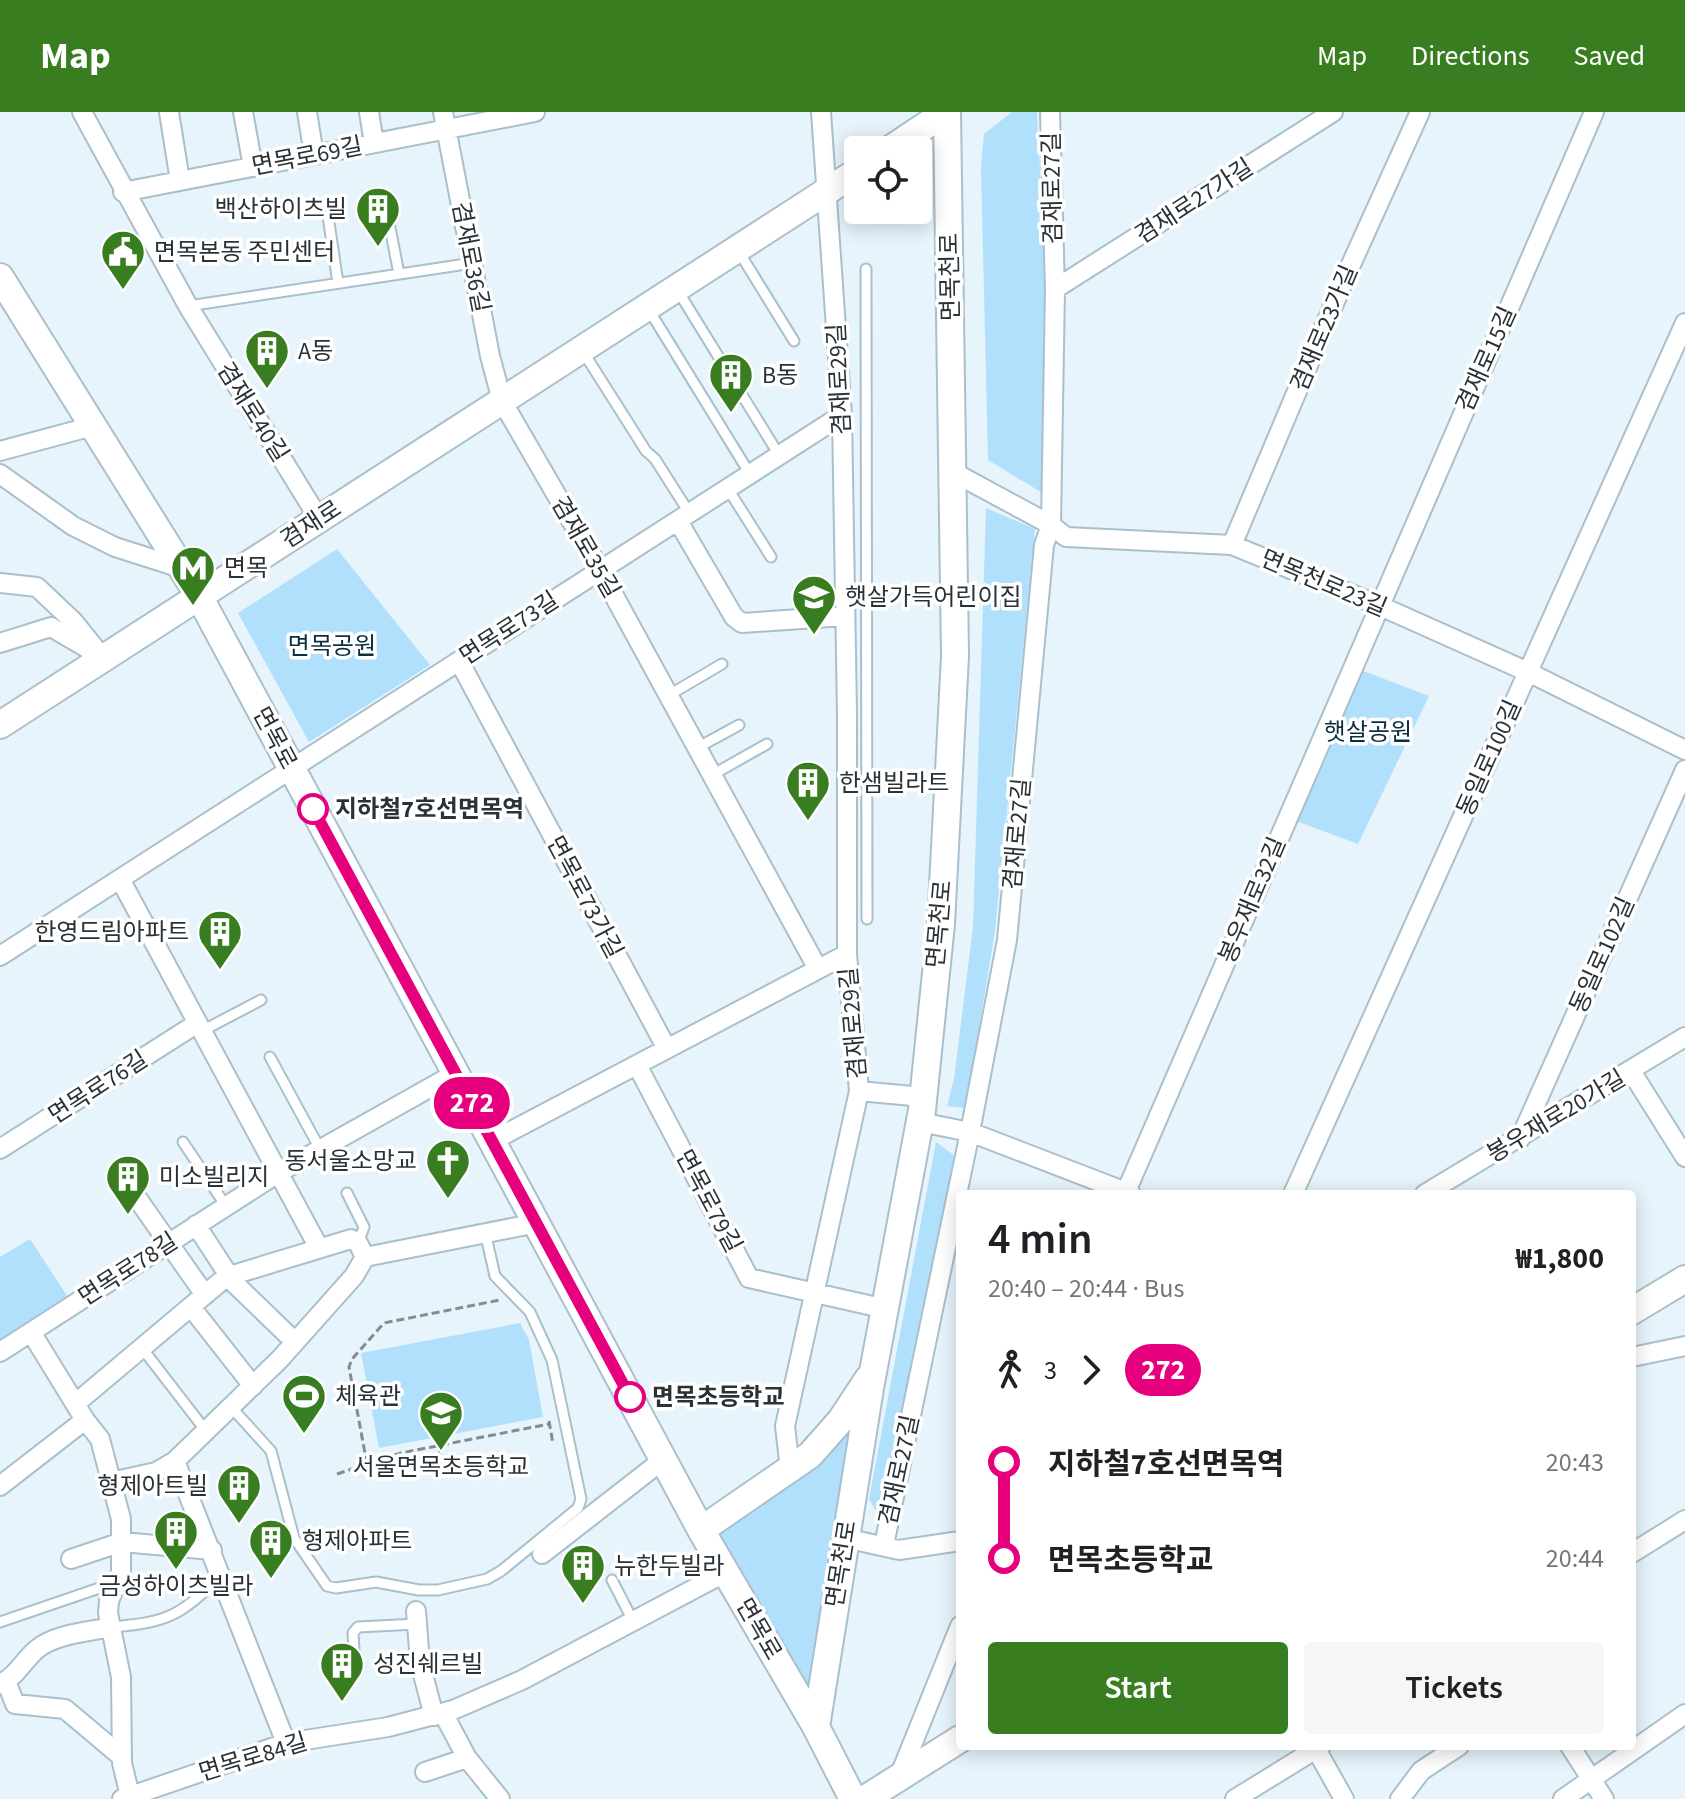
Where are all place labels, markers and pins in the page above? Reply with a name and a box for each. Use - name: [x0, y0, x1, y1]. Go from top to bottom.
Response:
- building icon: 백산하이츠빌: [354, 185, 402, 248]
- place label: 백산하이츠빌: [215, 192, 347, 227]
- public building icon: 면목본동 주민센터: [99, 228, 147, 291]
- place label: 면목본동 주민센터: [154, 235, 335, 270]
- building icon: A동: [243, 327, 291, 390]
- place label: A동: [298, 334, 333, 369]
- building icon: B동: [707, 351, 755, 414]
- place label: B동: [762, 358, 798, 393]
- metro station icon: 면목: [169, 544, 217, 607]
- place label: 면목: [224, 551, 268, 586]
- school or university icon: 햇살가득어린이집: [790, 573, 838, 636]
- place label: 햇살가득어린이집: [845, 580, 1022, 615]
- building icon: 한샘빌라트: [784, 759, 832, 822]
- place label: 한샘빌라트: [839, 766, 949, 801]
- place label: 지하철7호선면목역: [335, 792, 524, 827]
- marker: 지하철7호선면목역: [298, 794, 328, 824]
- building icon: 한영드림아파트: [196, 908, 244, 971]
- place label: 한영드림아파트: [34, 915, 189, 950]
- church icon: 동서울소망교: [424, 1137, 472, 1200]
- place label: 동서울소망교: [285, 1144, 417, 1179]
- building icon: 미소빌리지: [104, 1153, 152, 1216]
- place label: 미소빌리지: [159, 1160, 269, 1195]
- sports icon: 체육관: [280, 1372, 328, 1435]
- place label: 체육관: [335, 1379, 401, 1414]
- place label: 면목초등학교: [652, 1380, 784, 1415]
- marker: 면목초등학교: [615, 1382, 645, 1412]
- school or university icon: 서울면목초등학교: [417, 1389, 465, 1452]
- place label: 서울면목초등학교: [353, 1450, 529, 1485]
- building icon: 형제아트빌: [215, 1462, 263, 1525]
- place label: 형제아트빌: [98, 1469, 208, 1504]
- building icon: 금성하이츠빌라: [152, 1508, 200, 1571]
- building icon: 형제아파트: [247, 1517, 295, 1580]
- place label: 형제아파트: [302, 1524, 412, 1559]
- building icon: 뉴한두빌라: [559, 1542, 607, 1605]
- place label: 뉴한두빌라: [614, 1549, 724, 1584]
- place label: 금성하이츠빌라: [99, 1569, 253, 1604]
- building icon: 성진쉐르빌: [318, 1640, 366, 1703]
- place label: 성진쉐르빌: [373, 1647, 483, 1682]

